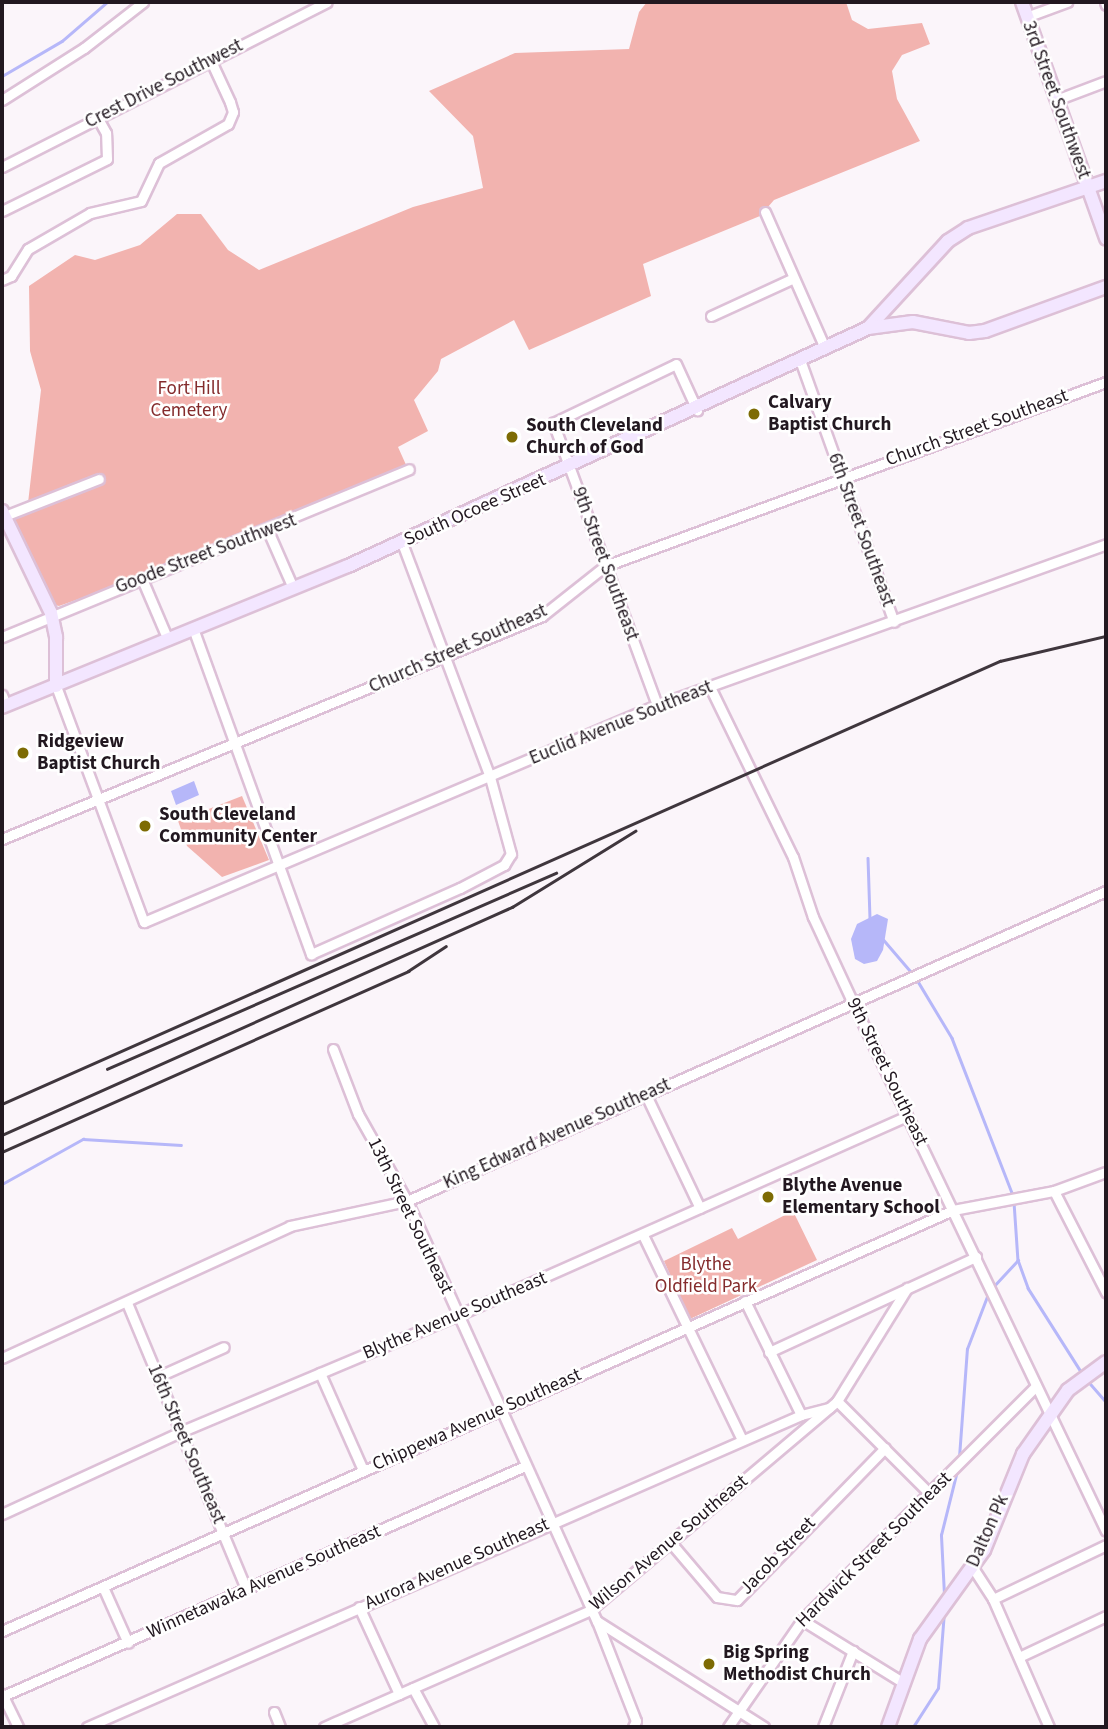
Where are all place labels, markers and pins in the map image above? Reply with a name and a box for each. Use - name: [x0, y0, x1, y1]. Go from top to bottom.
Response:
- place label: Calvary Baptist Church: [768, 392, 891, 436]
- marker: Calvary Baptist Church: [746, 406, 762, 422]
- place label: South Cleveland Church of God: [526, 415, 663, 459]
- marker: South Cleveland Church of God: [504, 429, 520, 445]
- place label: Ridgeview Baptist Church: [37, 731, 160, 775]
- marker: Ridgeview Baptist Church: [15, 745, 31, 761]
- place label: South Cleveland Community Center: [159, 804, 317, 848]
- marker: South Cleveland Community Center: [137, 818, 153, 834]
- place label: Blythe Avenue Elementary School: [782, 1175, 940, 1219]
- marker: Blythe Avenue Elementary School: [760, 1189, 776, 1205]
- place label: Big Spring Methodist Church: [723, 1642, 871, 1686]
- marker: Big Spring Methodist Church: [701, 1656, 717, 1672]

